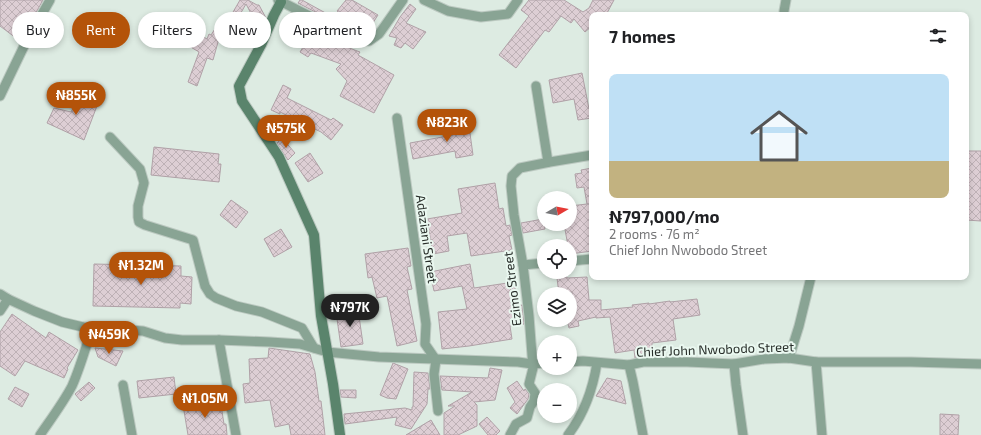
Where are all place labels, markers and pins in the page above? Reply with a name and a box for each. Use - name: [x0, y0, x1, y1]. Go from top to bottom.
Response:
- pin: ₦855K: [48, 82, 104, 116]
- pin: ₦823K: [419, 109, 475, 143]
- pin: ₦575K: [258, 115, 314, 149]
- pin: ₦1.32M: [108, 252, 174, 286]
- pin: ₦797K: [322, 294, 378, 328]
- pin: ₦459K: [81, 321, 137, 355]
- pin: ₦1.05M: [172, 385, 238, 419]

